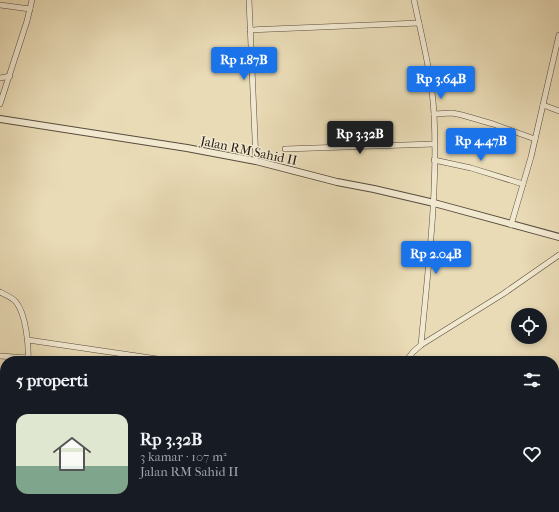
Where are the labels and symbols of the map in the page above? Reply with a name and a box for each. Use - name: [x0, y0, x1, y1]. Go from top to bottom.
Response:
- pin: Rp 1.87B: [203, 47, 285, 81]
- pin: Rp 3.64B: [400, 66, 482, 100]
- pin: Rp 3.32B: [319, 121, 401, 155]
- pin: Rp 4.47B: [440, 128, 522, 162]
- street label: Jalan RM Sahid II: [198, 133, 299, 168]
- pin: Rp 2.04B: [395, 241, 477, 275]

